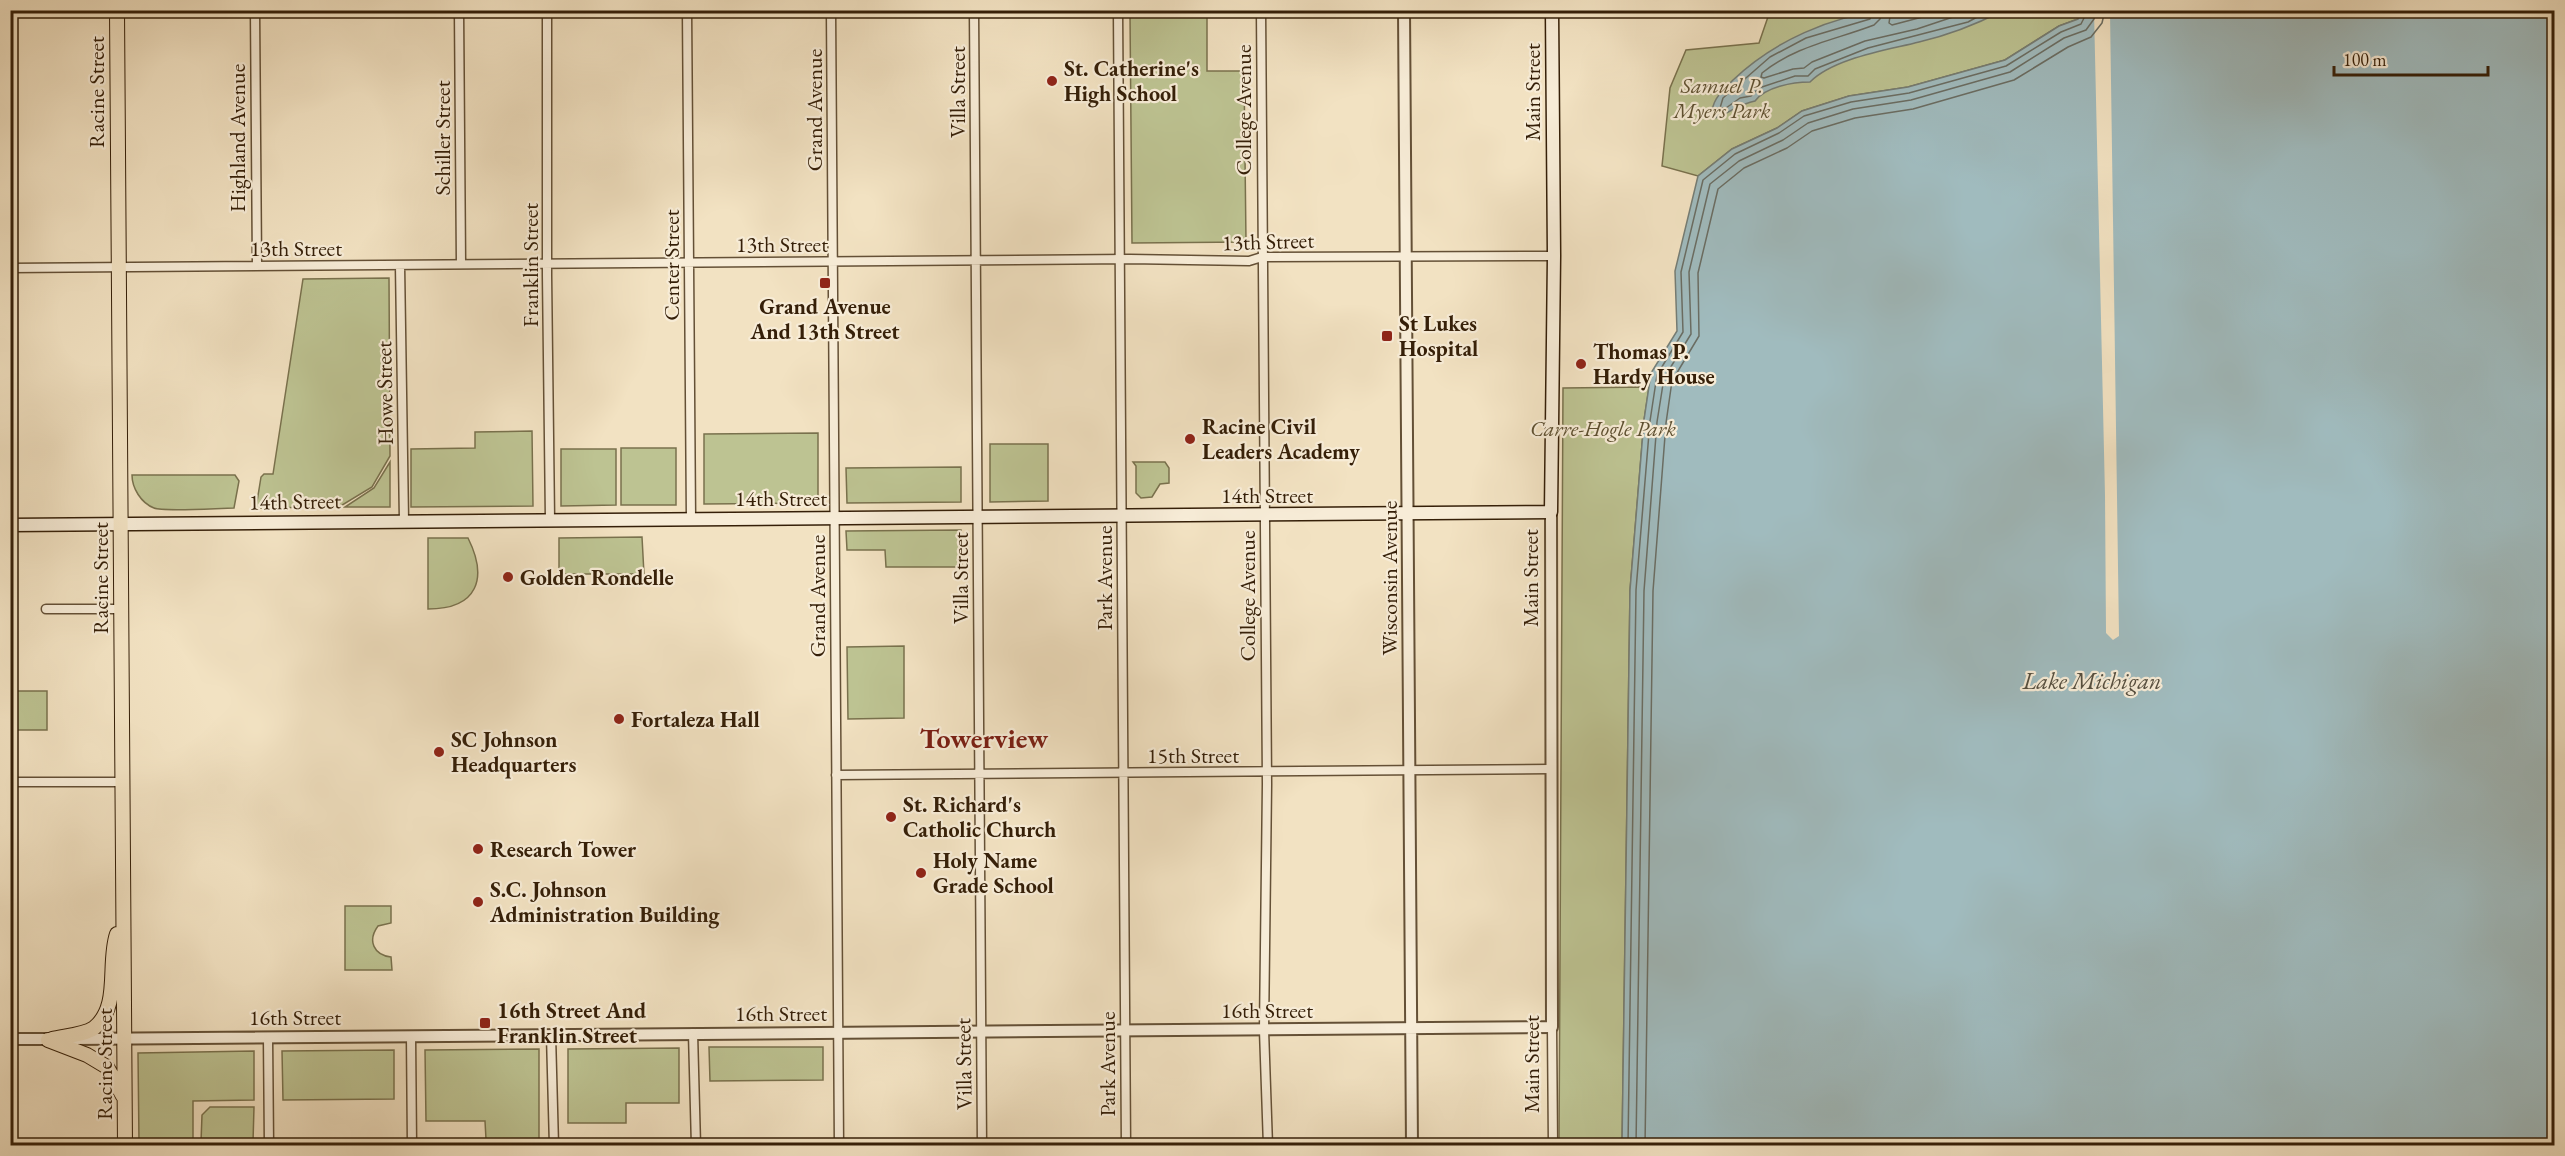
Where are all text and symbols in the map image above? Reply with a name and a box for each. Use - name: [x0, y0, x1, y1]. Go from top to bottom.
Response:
- street label: Racine Street: [82, 36, 111, 148]
- scale bar: [2334, 39, 2488, 77]
- street label: Main Street: [1518, 43, 1547, 141]
- street label: College Avenue: [1229, 44, 1258, 176]
- street label: Villa Street: [943, 46, 972, 138]
- street label: Grand Avenue: [800, 48, 829, 171]
- text: 100 m: [2343, 48, 2387, 71]
- place label: St. Catherine's High School: [1064, 54, 1199, 108]
- street label: Highland Avenue: [223, 63, 252, 212]
- park label: Samuel P. Myers Park: [1671, 71, 1771, 125]
- marker: St. Catherine's High School: [1045, 74, 1059, 88]
- street label: Schiller Street: [428, 80, 457, 196]
- street label: Franklin Street: [516, 203, 545, 327]
- street label: Center Street: [657, 209, 686, 321]
- street label: 13th Street: [1221, 225, 1315, 258]
- street label: 13th Street: [736, 230, 828, 259]
- street label: 13th Street: [250, 234, 342, 263]
- marker: Grand Avenue And 13th Street: [818, 276, 832, 290]
- place label: Grand Avenue And 13th Street: [749, 292, 900, 346]
- place label: St Lukes Hospital: [1399, 309, 1478, 363]
- marker: St Lukes Hospital: [1380, 329, 1394, 343]
- place label: Thomas P. Hardy House: [1593, 337, 1715, 391]
- street label: Howe Street: [369, 341, 400, 445]
- marker: Thomas P. Hardy House: [1574, 357, 1588, 371]
- place label: Racine Civil Leaders Academy: [1202, 412, 1360, 466]
- park label: Carre-Hogle Park: [1530, 414, 1676, 443]
- marker: Racine Civil Leaders Academy: [1183, 432, 1197, 446]
- street label: 14th Street: [1221, 481, 1313, 510]
- street label: 14th Street: [735, 484, 827, 513]
- street label: 14th Street: [249, 486, 341, 517]
- street label: Wisconsin Avenue: [1375, 500, 1404, 655]
- street label: Racine Street: [86, 522, 115, 634]
- street label: Park Avenue: [1090, 525, 1119, 631]
- street label: Main Street: [1516, 529, 1545, 627]
- street label: College Avenue: [1233, 530, 1262, 662]
- street label: Villa Street: [946, 532, 975, 624]
- street label: Grand Avenue: [803, 534, 832, 657]
- place label: Golden Rondelle: [520, 563, 674, 592]
- marker: Golden Rondelle: [501, 570, 515, 584]
- water label: Lake Michigan: [2022, 665, 2161, 696]
- place label: Fortaleza Hall: [631, 705, 760, 734]
- marker: Fortaleza Hall: [612, 712, 626, 726]
- district label: Towerview: [920, 720, 1048, 756]
- place label: SC Johnson Headquarters: [451, 725, 576, 779]
- street label: 15th Street: [1147, 741, 1239, 770]
- marker: SC Johnson Headquarters: [432, 745, 446, 759]
- place label: St. Richard's Catholic Church: [903, 790, 1056, 844]
- marker: St. Richard's Catholic Church: [884, 810, 898, 824]
- place label: Research Tower: [490, 835, 637, 864]
- marker: Research Tower: [471, 842, 485, 856]
- place label: Holy Name Grade School: [933, 846, 1054, 900]
- marker: Holy Name Grade School: [914, 866, 928, 880]
- place label: S.C. Johnson Administration Building: [489, 875, 721, 929]
- marker: S.C. Johnson Administration Building: [471, 895, 485, 909]
- place label: 16th Street And Franklin Street: [497, 996, 646, 1050]
- street label: 16th Street: [1221, 996, 1313, 1025]
- street label: 16th Street: [735, 999, 827, 1028]
- street label: 16th Street: [249, 1003, 341, 1032]
- street label: Racine Street: [90, 1008, 119, 1120]
- street label: Park Avenue: [1093, 1011, 1122, 1117]
- street label: Main Street: [1517, 1015, 1546, 1113]
- marker: 16th Street And Franklin Street: [478, 1016, 492, 1030]
- street label: Villa Street: [948, 1018, 979, 1110]

